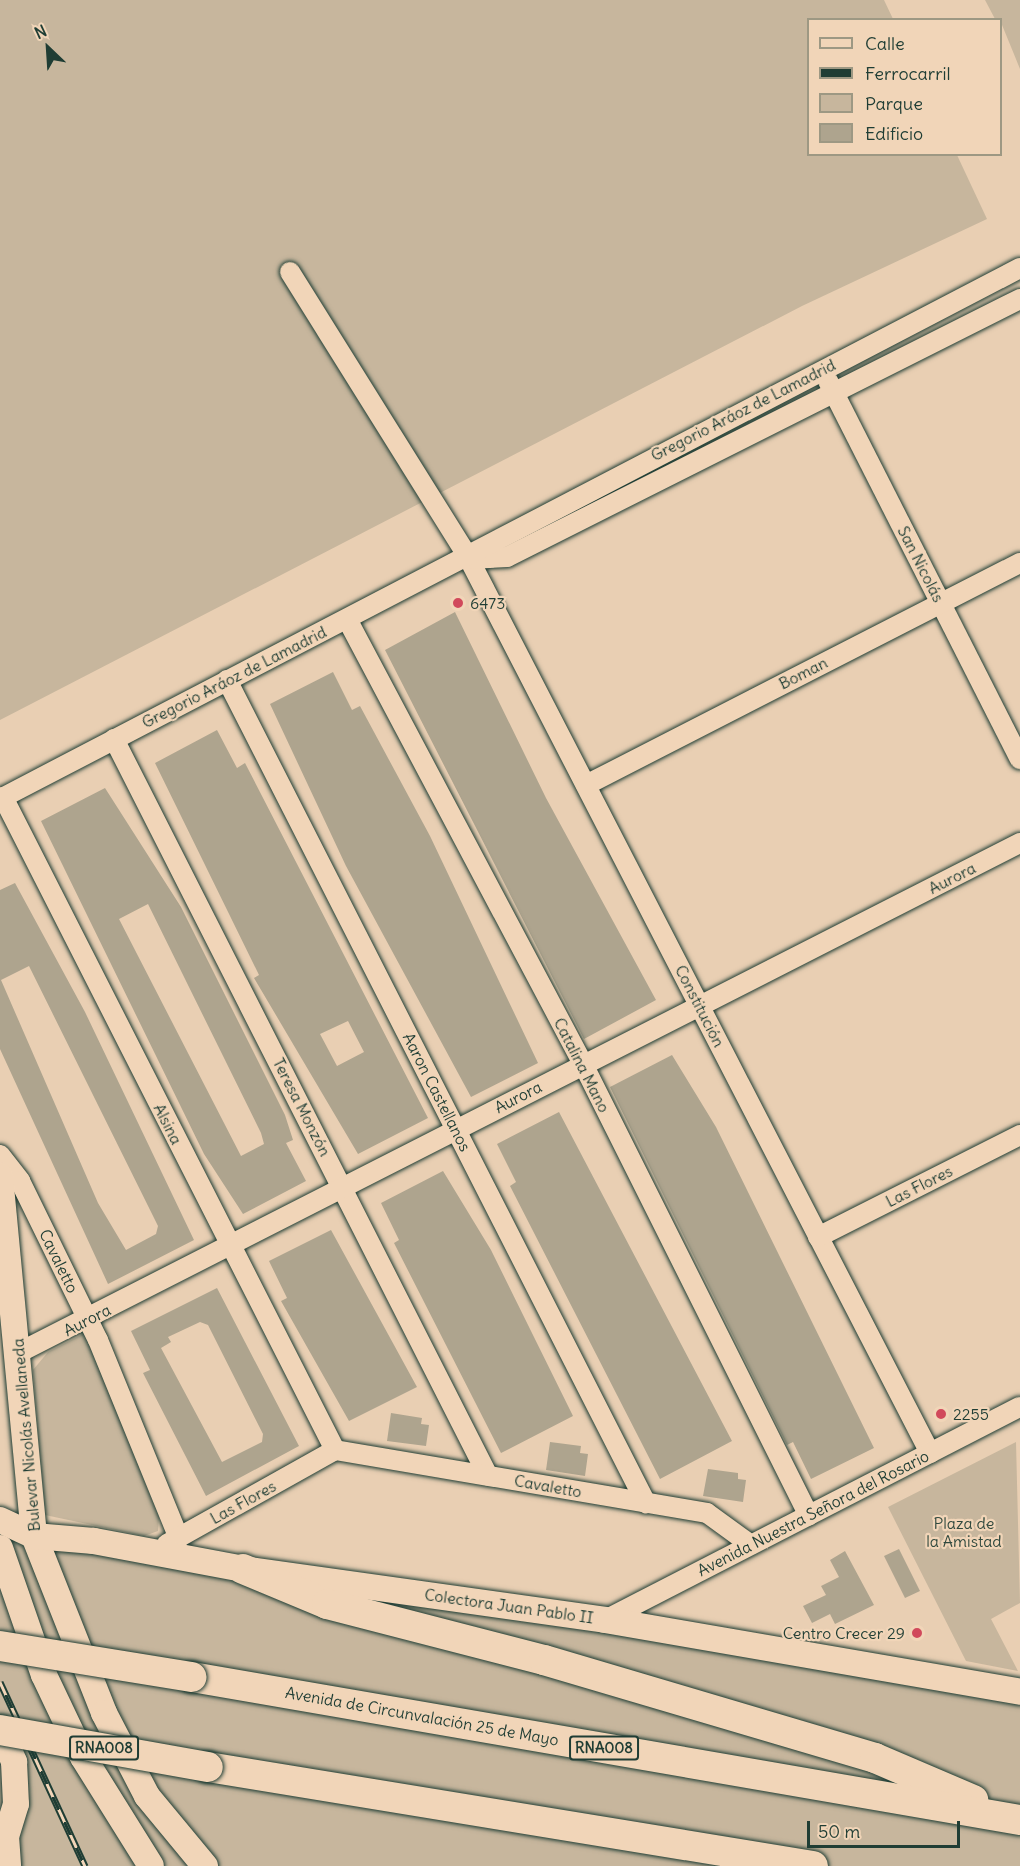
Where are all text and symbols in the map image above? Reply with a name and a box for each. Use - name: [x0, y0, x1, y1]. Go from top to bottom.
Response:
- north arrow: [18, 18, 78, 78]
- legend: [807, 18, 1002, 156]
- text: N: [31, 20, 50, 43]
- text: Calle: [865, 32, 905, 55]
- text: Ferrocarril: [865, 62, 951, 85]
- text: Parque: [865, 92, 923, 115]
- text: Edificio: [865, 122, 923, 145]
- street label: Gregorio Aráoz de Lamadrid: [648, 355, 838, 465]
- street label: San Nicolás: [894, 523, 948, 605]
- place label: 6473: [470, 593, 505, 613]
- marker: 6473: [451, 596, 465, 610]
- street label: Gregorio Aráoz de Lamadrid: [139, 622, 329, 732]
- street label: Boman: [776, 653, 830, 693]
- street label: Aurora: [925, 858, 979, 898]
- street label: Constitución: [671, 962, 729, 1050]
- street label: Catalina Mano: [550, 1014, 614, 1116]
- street label: Aaron Castellanos: [399, 1030, 475, 1154]
- street label: Teresa Monzón: [269, 1055, 335, 1159]
- street label: Aurora: [491, 1077, 545, 1117]
- street label: Alsina: [150, 1100, 186, 1148]
- street label: Las Flores: [882, 1161, 956, 1211]
- street label: Cavaletto: [35, 1226, 83, 1296]
- street label: Aurora: [60, 1300, 114, 1340]
- street label: Bulevar Nicolás Avellaneda: [8, 1338, 44, 1532]
- place label: 2255: [953, 1404, 989, 1424]
- marker: 2255: [934, 1407, 948, 1421]
- street label: Avenida Nuestra Señora del Rosario: [694, 1446, 932, 1580]
- street label: Cavaletto: [513, 1471, 583, 1501]
- street label: Las Flores: [207, 1476, 279, 1528]
- park label: Plaza de la Amistad: [926, 1513, 1002, 1551]
- street label: Colectora Juan Pablo II: [423, 1585, 595, 1627]
- place label: Centro Crecer 29: [783, 1623, 905, 1643]
- marker: Centro Crecer 29: [910, 1626, 924, 1640]
- street label: Avenida de Circunvalación 25 de Mayo: [284, 1682, 560, 1750]
- road number: RNA008: [68, 1736, 140, 1760]
- road number: RNA008: [568, 1736, 640, 1760]
- scale bar: [810, 1809, 963, 1847]
- text: 50 m: [818, 1820, 860, 1843]

